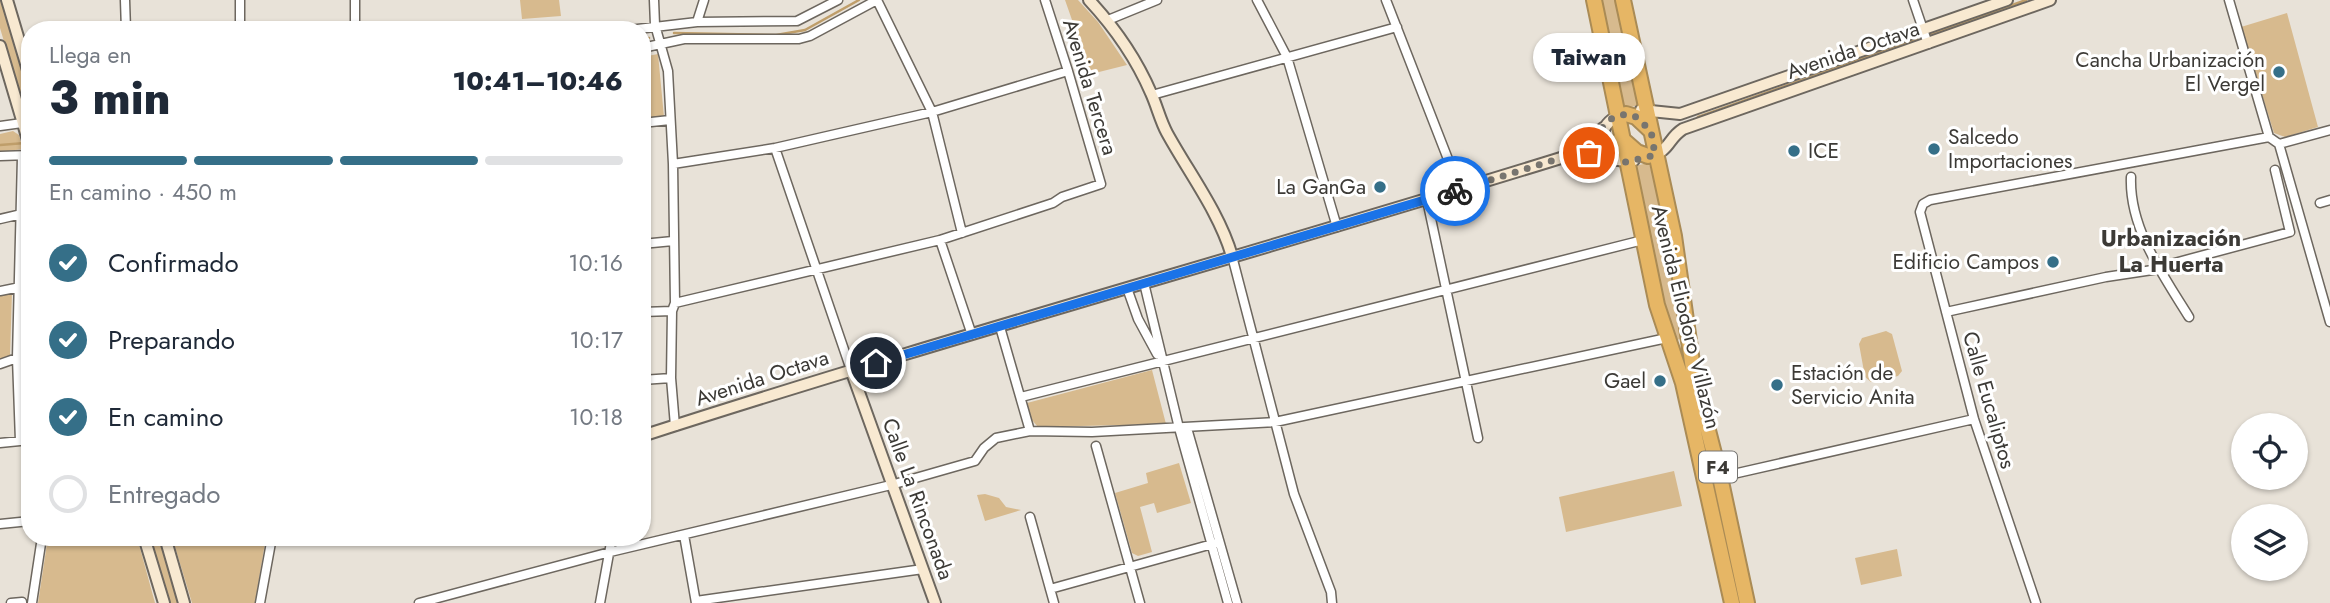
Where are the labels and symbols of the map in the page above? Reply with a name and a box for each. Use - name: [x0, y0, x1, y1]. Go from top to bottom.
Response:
- street label: Avenida Octava: [1783, 13, 1923, 87]
- street label: Avenida Tercera: [1055, 15, 1125, 159]
- callout: Taiwan: [1533, 34, 1645, 83]
- place label: Cancha Urbanización El Vergel: [2075, 45, 2265, 99]
- marker: Cancha Urbanización El Vergel: [2271, 64, 2287, 80]
- place label: Salcedo Importaciones: [1948, 122, 2073, 176]
- pin: [1559, 123, 1619, 183]
- place label: ICE: [1808, 136, 1839, 166]
- marker: Salcedo Importaciones: [1926, 141, 1942, 157]
- marker: ICE: [1786, 143, 1802, 159]
- courier: [1420, 156, 1490, 226]
- place label: La GanGa: [1276, 172, 1366, 202]
- marker: La GanGa: [1372, 179, 1388, 195]
- street label: Avenida Eliodoro Villazón: [1644, 202, 1728, 432]
- district label: Urbanización La Huerta: [2101, 221, 2241, 281]
- place label: Edificio Campos: [1893, 247, 2039, 277]
- marker: Edificio Campos: [2045, 254, 2061, 270]
- street label: Calle Eucaliptos: [1955, 328, 2023, 472]
- pin: [846, 333, 906, 393]
- street label: Avenida Octava: [692, 342, 832, 414]
- place label: Estación de Servicio Anita: [1791, 358, 1915, 412]
- place label: Gael: [1604, 366, 1646, 396]
- marker: Gael: [1652, 373, 1668, 389]
- marker: Estación de Servicio Anita: [1769, 377, 1785, 393]
- street label: Calle La Rinconada: [875, 414, 961, 584]
- road number: F4: [1699, 452, 1737, 482]

